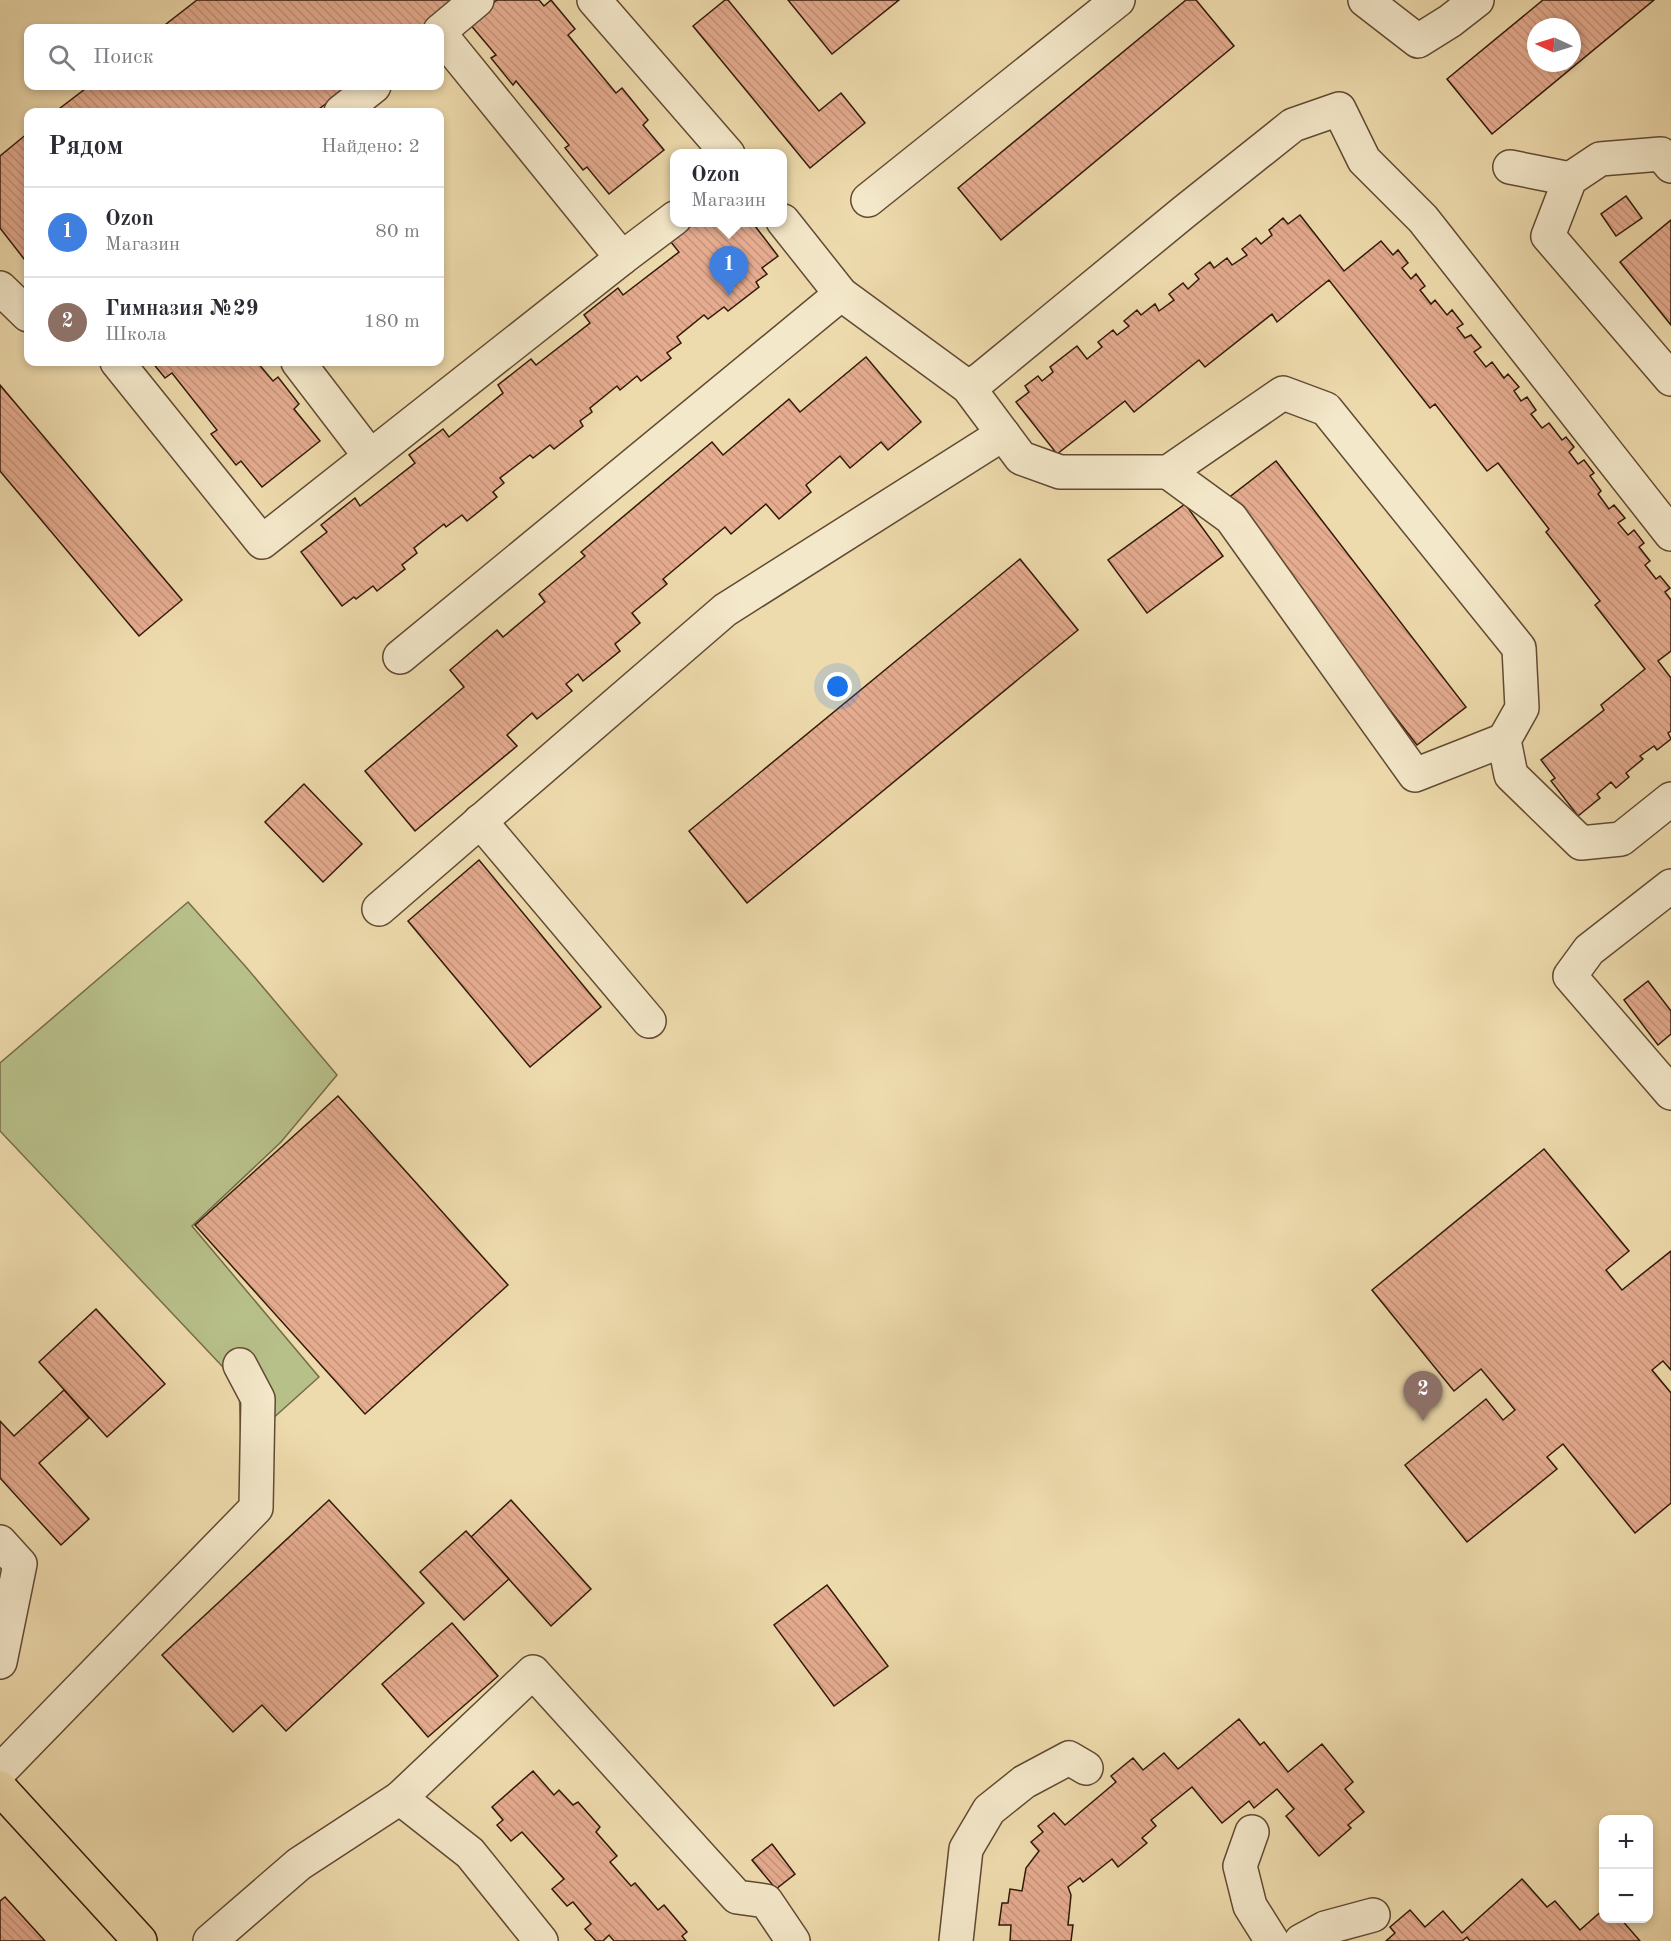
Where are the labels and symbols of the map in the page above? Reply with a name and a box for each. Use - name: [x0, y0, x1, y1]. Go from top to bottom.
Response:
- north arrow: [1527, 18, 1581, 72]
- pin: 1: [710, 246, 748, 296]
- your location: [823, 672, 852, 701]
- pin: 2: [1404, 1372, 1442, 1421]

